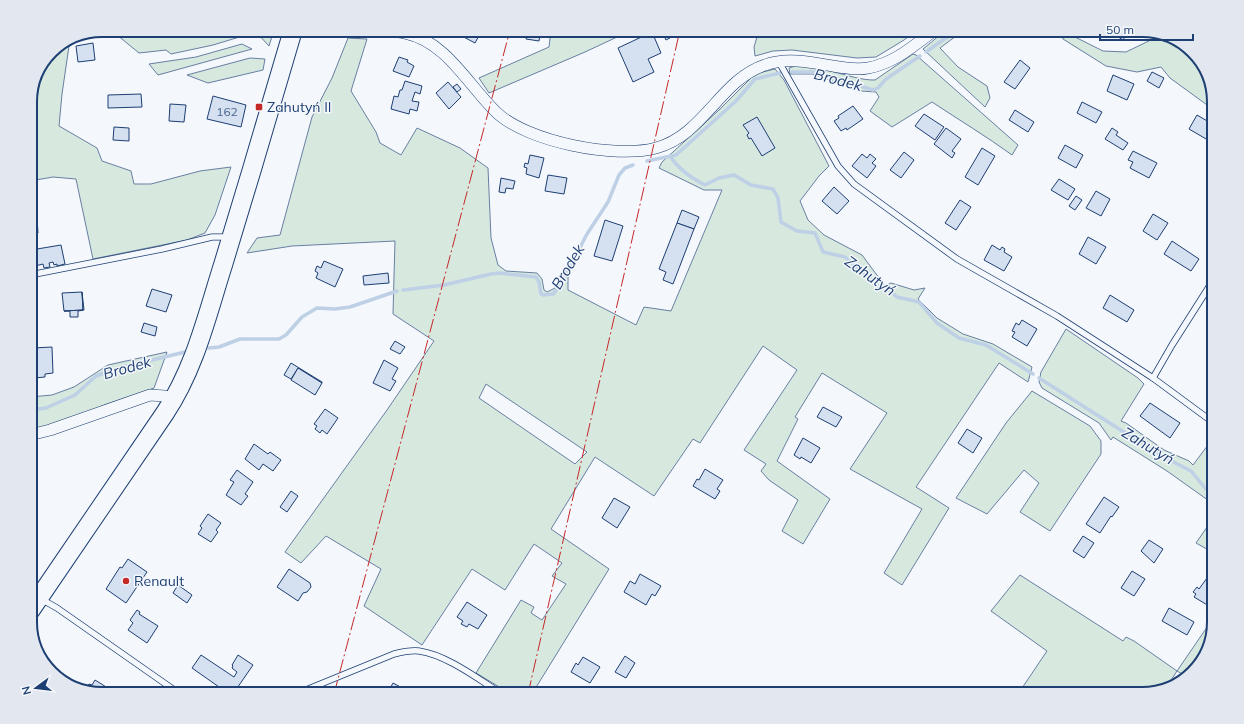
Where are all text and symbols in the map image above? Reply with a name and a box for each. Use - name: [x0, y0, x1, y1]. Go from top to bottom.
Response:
- scale bar: [1100, 16, 1193, 42]
- text: 50 m: [1106, 22, 1134, 37]
- water label: Brodek: [812, 64, 865, 95]
- place label: Zahutyń II: [267, 98, 331, 116]
- marker: Zahutyń II: [254, 102, 264, 112]
- house number: 162: [216, 104, 238, 119]
- water label: Brodek: [547, 240, 589, 293]
- water label: Zahutyń: [841, 251, 899, 300]
- water label: Brodek: [101, 351, 154, 383]
- water label: Zahutyń: [1119, 423, 1178, 469]
- place label: Renault: [134, 572, 184, 590]
- marker: Renault: [121, 576, 131, 586]
- north arrow: [16, 668, 56, 708]
- text: N: [19, 685, 34, 696]

